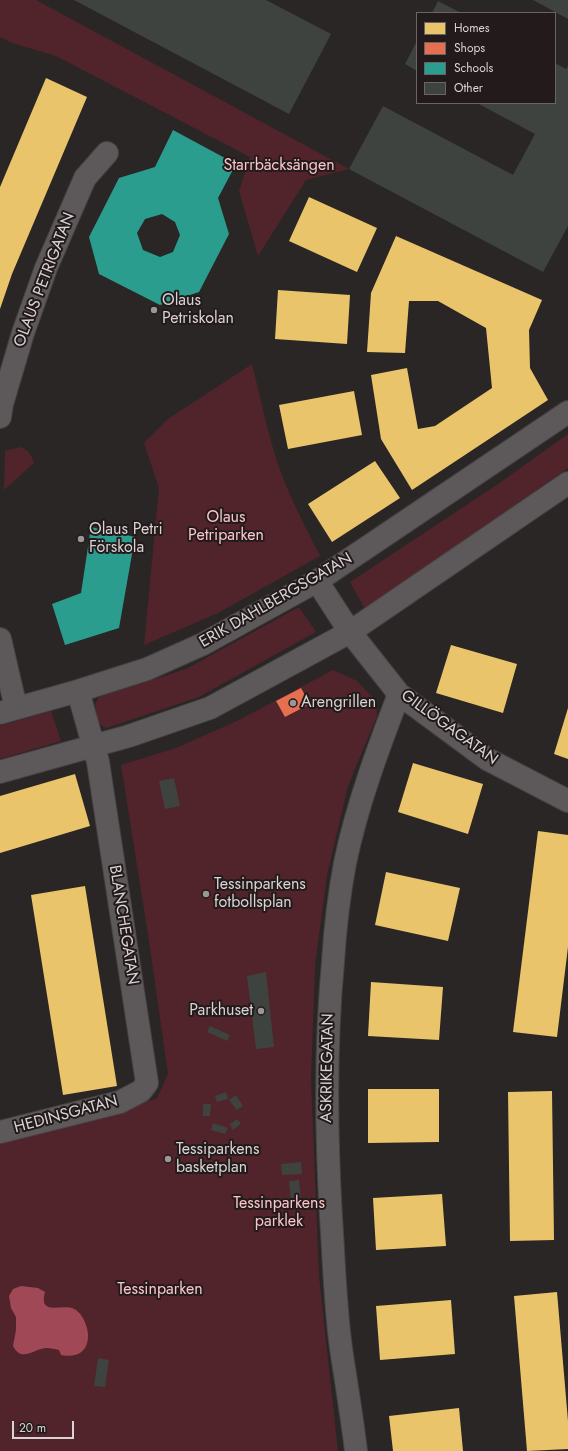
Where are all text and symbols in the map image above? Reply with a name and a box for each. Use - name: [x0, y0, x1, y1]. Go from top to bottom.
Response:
- legend: [416, 12, 556, 104]
- text: Homes: [454, 19, 490, 37]
- text: Shops: [454, 39, 485, 57]
- text: Schools: [454, 59, 493, 77]
- text: Other: [454, 79, 483, 97]
- park label: Starrbäcksängen: [223, 156, 335, 176]
- street label: OLAUS PETRIGATAN: [11, 210, 79, 350]
- place label: Olaus Petriskolan: [162, 291, 234, 329]
- marker: Olaus Petriskolan: [149, 305, 159, 315]
- park label: Olaus Petriparken: [188, 508, 264, 546]
- place label: Olaus Petri Förskola: [89, 520, 163, 558]
- marker: Olaus Petri Förskola: [76, 534, 86, 544]
- street label: ERIK DAHLBERGSGATAN: [196, 549, 356, 653]
- street label: GILLÖGAGATAN: [397, 686, 501, 770]
- place label: Arengrillen: [301, 693, 376, 713]
- marker: Arengrillen: [288, 698, 298, 708]
- street label: BLANCHEGATAN: [104, 864, 142, 986]
- place label: Tessinparkens fotbollsplan: [214, 875, 306, 913]
- marker: Tessinparkens fotbollsplan: [201, 889, 211, 899]
- place label: Parkhuset: [189, 1001, 253, 1021]
- marker: Parkhuset: [256, 1006, 266, 1016]
- street label: ASKRIKEGATAN: [317, 1013, 339, 1123]
- street label: HEDINSGATAN: [12, 1092, 120, 1138]
- place label: Tessiparkens basketplan: [176, 1140, 259, 1178]
- marker: Tessiparkens basketplan: [163, 1154, 173, 1164]
- park label: Tessinparkens parklek: [233, 1194, 325, 1232]
- park label: Tessinparken: [117, 1280, 203, 1300]
- scale bar: [14, 1413, 76, 1439]
- text: 20 m: [19, 1419, 46, 1437]

